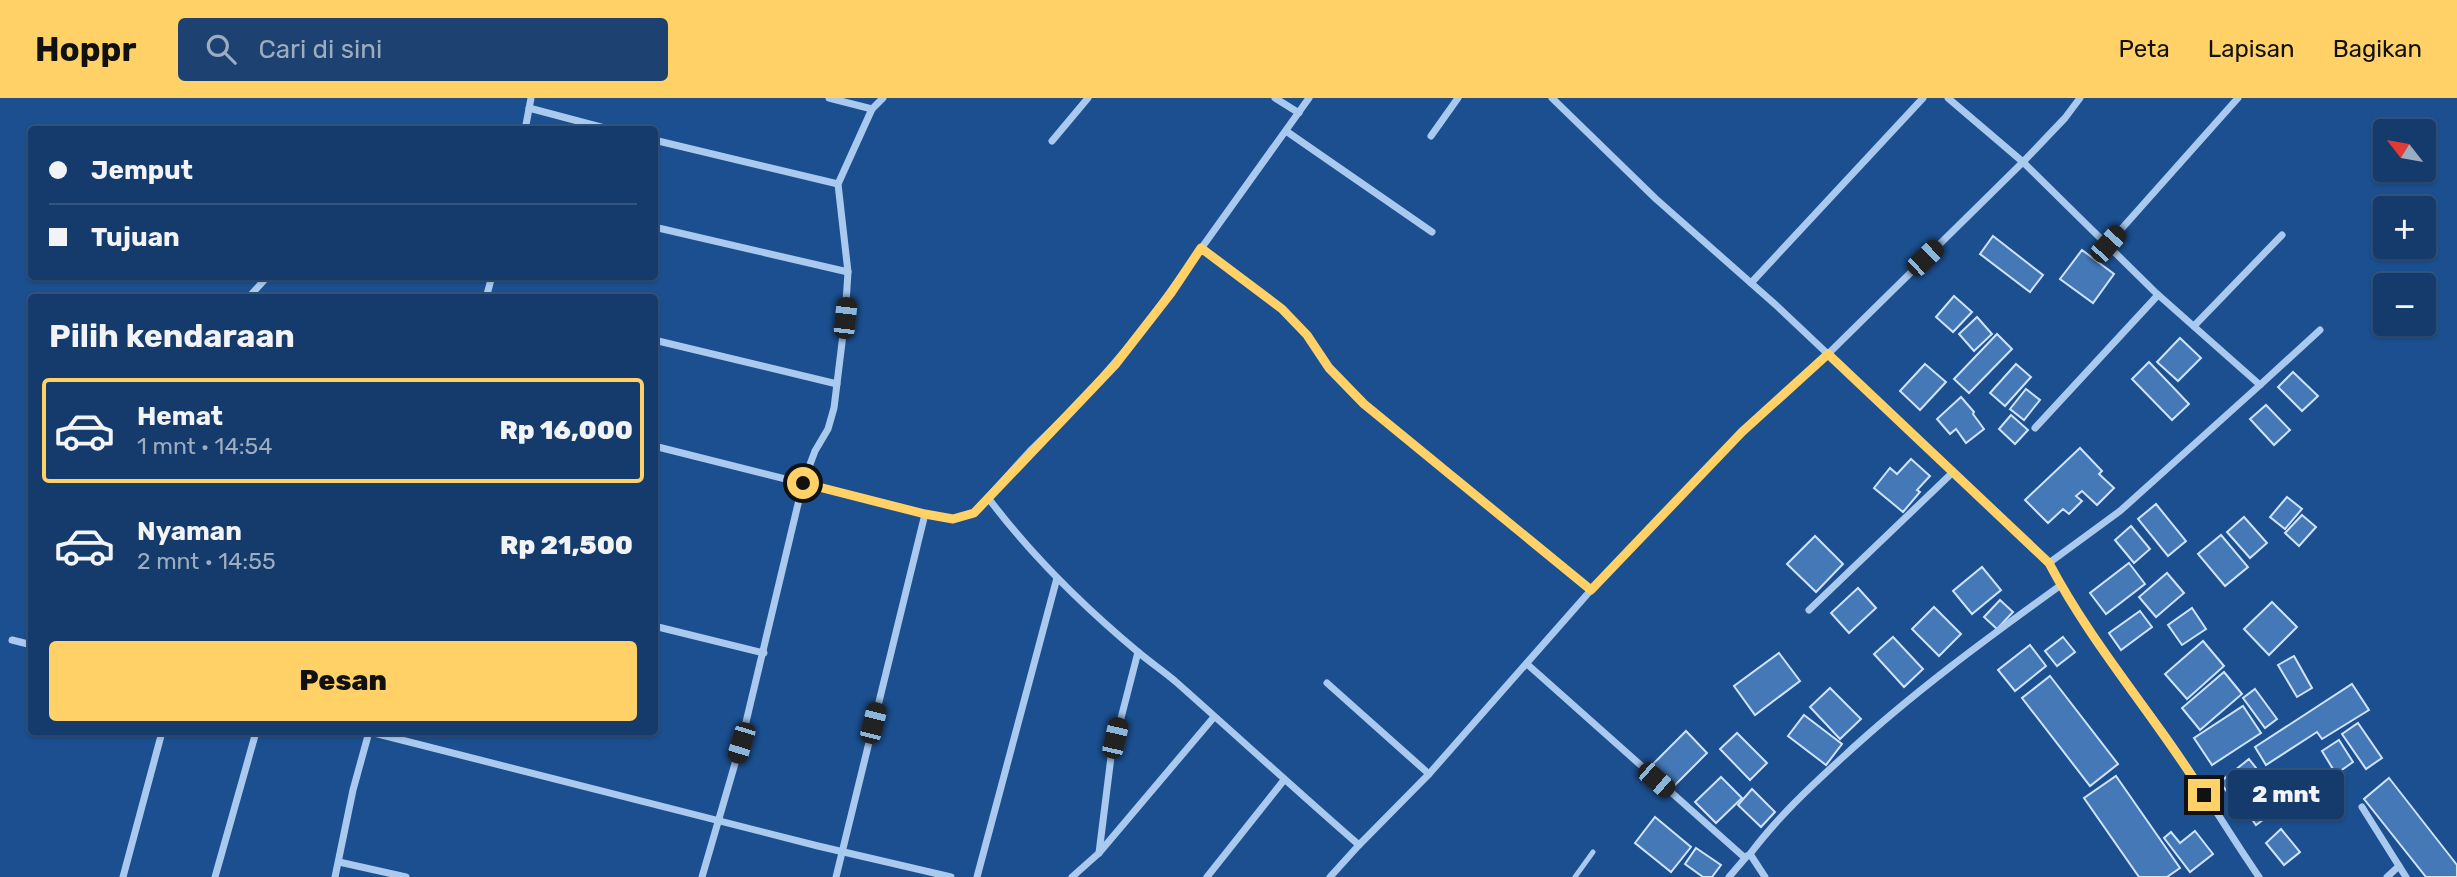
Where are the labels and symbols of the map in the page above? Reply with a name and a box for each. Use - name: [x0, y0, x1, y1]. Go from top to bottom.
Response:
- north arrow: [2373, 119, 2436, 182]
- car: [2087, 221, 2130, 267]
- car: [1903, 236, 1948, 280]
- car: [833, 296, 858, 340]
- route start: [787, 467, 819, 499]
- car: [858, 700, 889, 746]
- car: [1101, 715, 1130, 761]
- car: [725, 720, 758, 766]
- car: [1634, 758, 1679, 802]
- callout: 2 mnt: [2228, 770, 2344, 820]
- route end: [2188, 779, 2220, 811]

